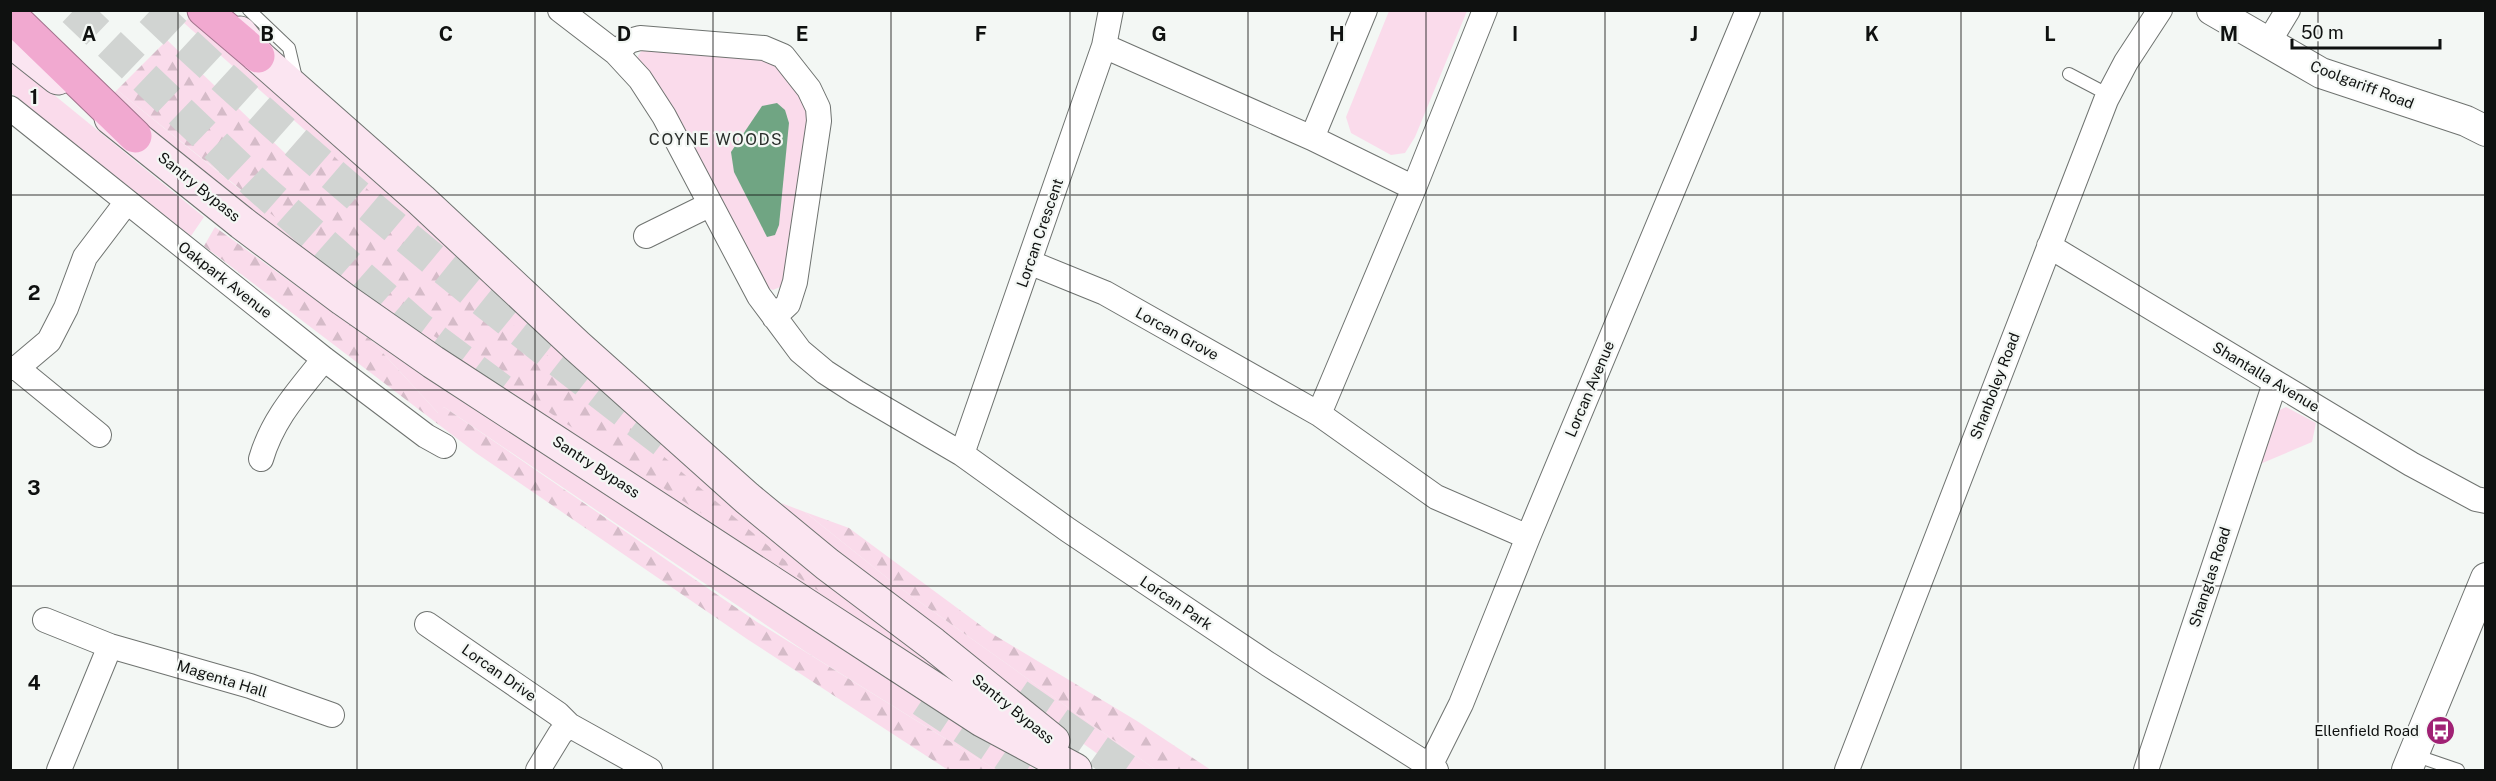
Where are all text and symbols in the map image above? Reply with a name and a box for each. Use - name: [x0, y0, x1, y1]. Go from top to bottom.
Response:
- scale bar: [2292, 12, 2440, 50]
- text: A: [82, 22, 96, 46]
- text: B: [260, 22, 274, 46]
- text: C: [439, 22, 453, 46]
- text: D: [617, 22, 631, 46]
- text: E: [796, 22, 808, 46]
- text: F: [975, 22, 987, 46]
- text: G: [1151, 22, 1167, 46]
- text: H: [1329, 22, 1345, 46]
- text: I: [1512, 22, 1518, 46]
- text: J: [1690, 22, 1698, 46]
- text: K: [1865, 22, 1879, 46]
- text: L: [2044, 22, 2056, 46]
- text: M: [2220, 22, 2238, 46]
- text: 50 m: [2301, 22, 2344, 43]
- street label: Coolgariff Road: [2308, 57, 2416, 112]
- text: 1: [30, 85, 38, 109]
- district label: COYNE WOODS: [649, 130, 783, 149]
- street label: Santry Bypass: [155, 148, 244, 225]
- street label: Lorcan Crescent: [1013, 176, 1066, 290]
- street label: Oakpark Avenue: [175, 238, 276, 321]
- text: 2: [28, 281, 40, 305]
- street label: Lorcan Grove: [1133, 304, 1222, 363]
- street label: Shanboley Road: [1966, 330, 2023, 442]
- street label: Lorcan Avenue: [1562, 338, 1617, 439]
- street label: Shantalla Avenue: [2210, 338, 2323, 415]
- street label: Santry Bypass: [550, 432, 643, 501]
- text: 3: [27, 476, 41, 500]
- street label: Shanglas Road: [2185, 525, 2234, 629]
- street label: Lorcan Park: [1137, 572, 1216, 633]
- street label: Lorcan Drive: [459, 641, 540, 705]
- street label: Magenta Hall: [175, 657, 269, 700]
- street label: Santry Bypass: [969, 670, 1058, 747]
- text: 4: [27, 671, 41, 695]
- bus stop icon: Ellenfield Road: [2424, 715, 2456, 747]
- place label: Ellenfield Road: [2314, 722, 2419, 739]

